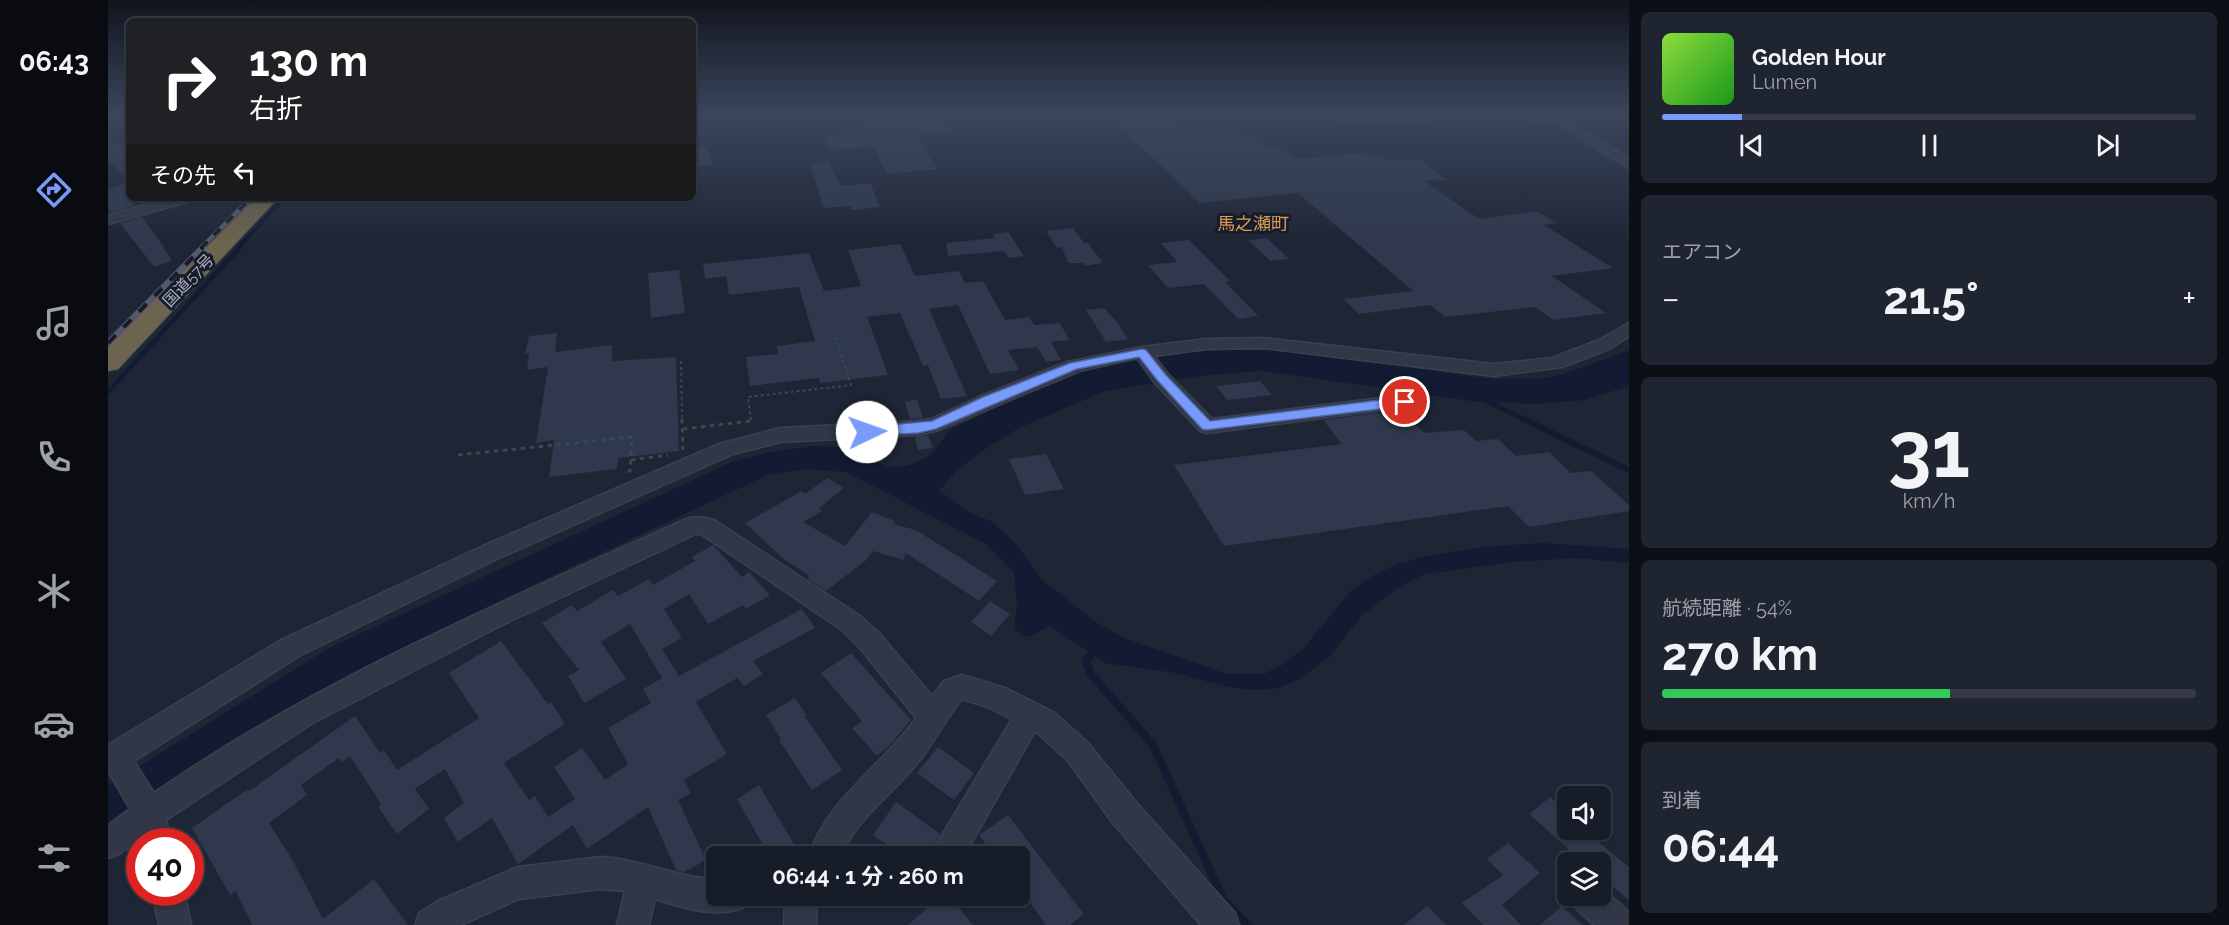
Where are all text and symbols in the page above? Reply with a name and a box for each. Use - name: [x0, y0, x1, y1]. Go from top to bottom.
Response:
- text: 130 m: [249, 37, 368, 86]
- icon: right: [150, 42, 228, 120]
- text: Golden Hour: [1752, 44, 1886, 70]
- text: 06:43: [19, 46, 89, 77]
- text: Lumen: [1752, 70, 1817, 94]
- text: 右折: [249, 93, 303, 124]
- icon: previous: [1735, 129, 1768, 162]
- icon: pause: [1913, 129, 1946, 162]
- icon: next: [2091, 129, 2124, 162]
- icon: left: [228, 156, 261, 189]
- text: その先: [150, 162, 216, 188]
- icon: directions: [33, 169, 75, 211]
- district label: 馬之瀬町: [1217, 213, 1289, 234]
- text: エアコン: [1662, 240, 1742, 264]
- street label: 国道57号: [159, 250, 218, 310]
- text: 21.5°: [1883, 272, 1979, 325]
- text: −: [1662, 279, 1680, 318]
- text: +: [2182, 279, 2196, 318]
- icon: music: [33, 302, 75, 344]
- pin: [1379, 376, 1430, 427]
- icon: arrive: [1388, 385, 1421, 418]
- position arrow: [835, 400, 899, 464]
- text: 31: [1888, 404, 1970, 495]
- icon: phone: [33, 436, 75, 478]
- text: km/h: [1903, 489, 1955, 513]
- icon: climate: [33, 570, 75, 612]
- text: 航続距離 · 54%: [1662, 596, 1792, 620]
- text: 270 km: [1662, 628, 1818, 681]
- icon: car: [33, 703, 75, 745]
- map controls: [1557, 786, 1611, 906]
- button: sound: [1557, 786, 1611, 840]
- text: 到着: [1662, 788, 1702, 812]
- text: 06:44: [1662, 820, 1779, 873]
- speed limit sign: 40: [126, 828, 204, 906]
- icon: filters: [33, 837, 75, 879]
- button: layers: [1557, 852, 1611, 906]
- text: 06:44 · 1 分 · 260 m: [772, 863, 964, 889]

